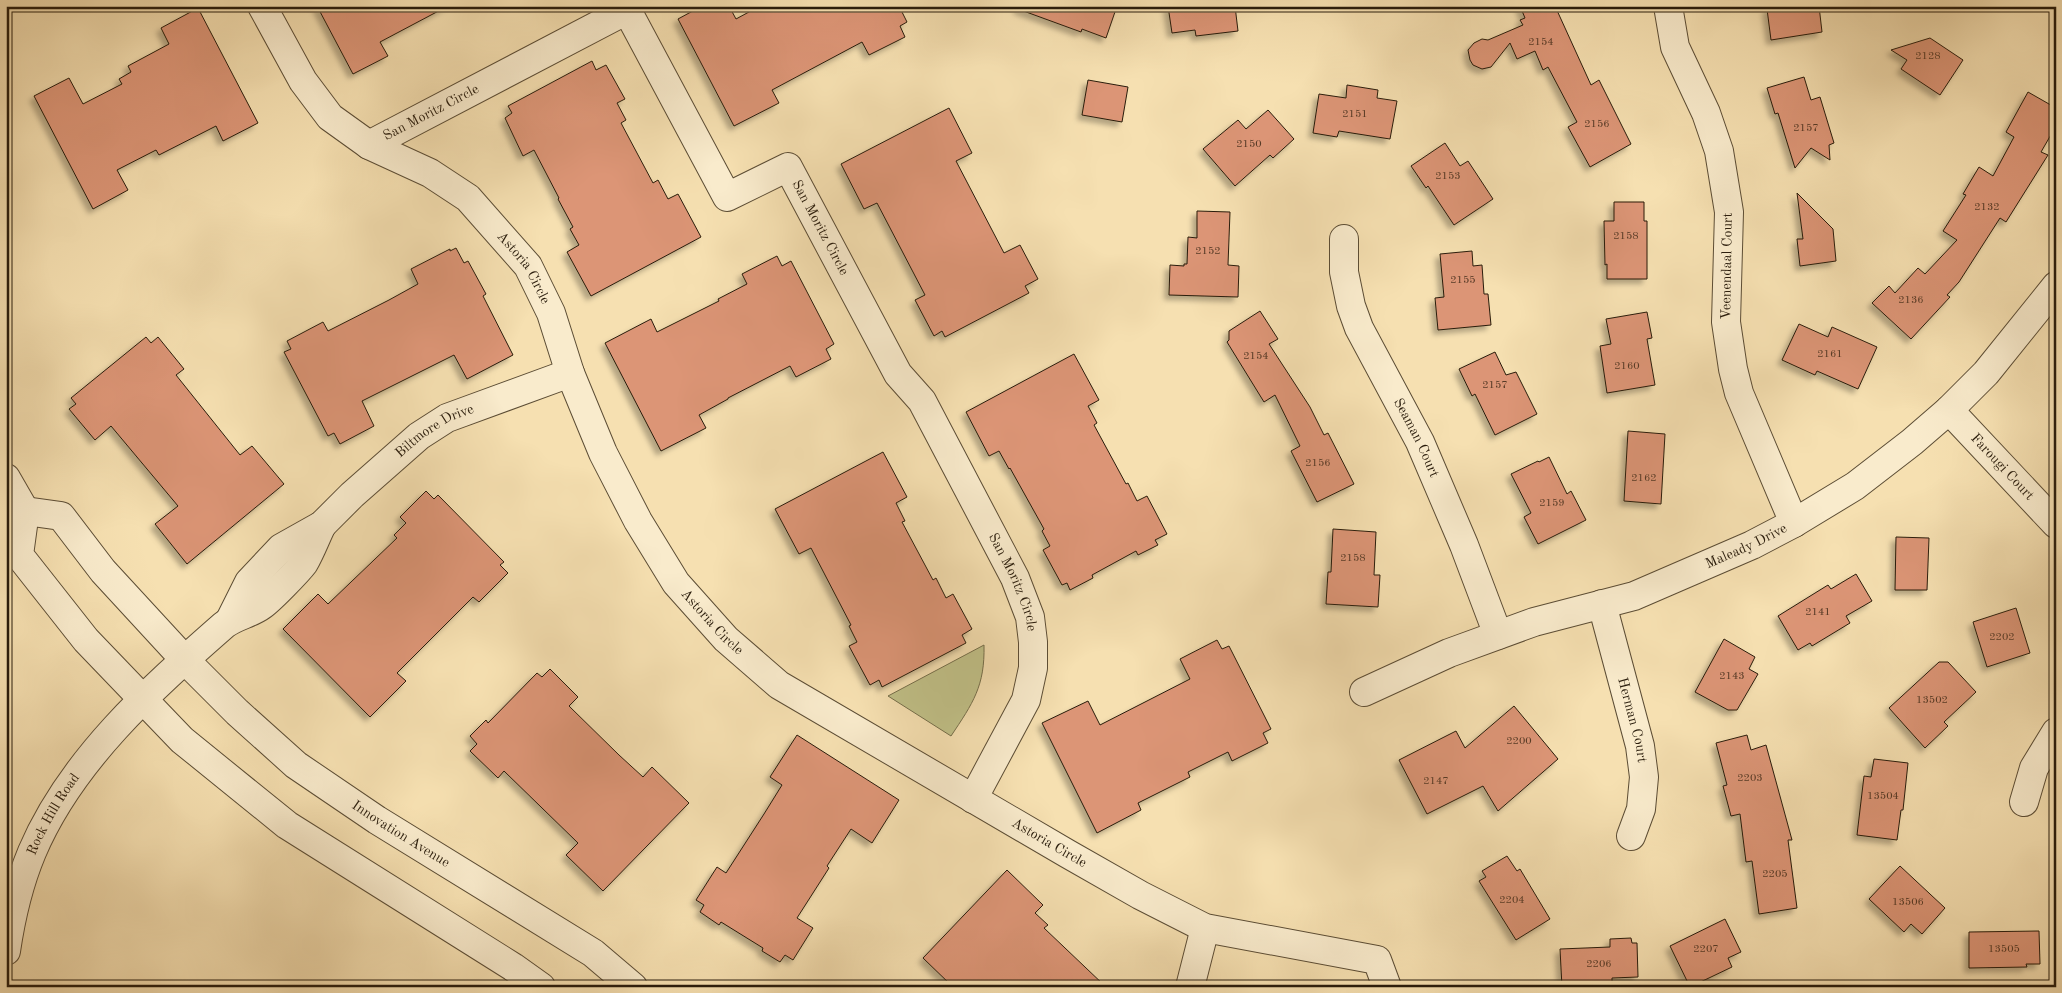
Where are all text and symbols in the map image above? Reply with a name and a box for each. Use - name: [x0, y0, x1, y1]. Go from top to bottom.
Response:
- house number: 2154: [1528, 37, 1554, 48]
- house number: 2128: [1915, 51, 1941, 62]
- street label: San Moritz Circle: [381, 82, 481, 143]
- house number: 2151: [1342, 109, 1368, 120]
- house number: 2156: [1584, 119, 1610, 130]
- house number: 2157: [1793, 123, 1819, 134]
- house number: 2150: [1236, 139, 1262, 150]
- house number: 2153: [1435, 171, 1461, 182]
- street label: San Moritz Circle: [789, 178, 851, 278]
- house number: 2132: [1974, 202, 2000, 213]
- street label: Veenendaal Court: [1719, 212, 1735, 320]
- street label: Astoria Circle: [494, 229, 552, 306]
- house number: 2158: [1613, 231, 1639, 242]
- house number: 2152: [1195, 246, 1221, 257]
- house number: 2155: [1450, 275, 1476, 286]
- house number: 2136: [1898, 295, 1924, 306]
- house number: 2161: [1817, 349, 1843, 360]
- house number: 2154: [1243, 351, 1269, 362]
- house number: 2160: [1614, 361, 1640, 372]
- house number: 2157: [1482, 380, 1508, 391]
- street label: Seaman Court: [1391, 396, 1441, 479]
- street label: Biltmore Drive: [393, 402, 476, 460]
- street label: Farougi Court: [1968, 431, 2037, 503]
- house number: 2156: [1305, 458, 1331, 469]
- house number: 2162: [1631, 473, 1657, 484]
- house number: 2159: [1539, 498, 1565, 509]
- street label: Maleady Drive: [1703, 521, 1789, 571]
- street label: San Moritz Circle: [986, 531, 1039, 632]
- house number: 2158: [1340, 553, 1366, 564]
- street label: Astoria Circle: [678, 587, 746, 658]
- house number: 2141: [1805, 607, 1831, 618]
- house number: 2202: [1989, 632, 2015, 643]
- house number: 2143: [1719, 671, 1745, 682]
- street label: Herman Court: [1615, 676, 1649, 763]
- house number: 13502: [1916, 695, 1948, 706]
- house number: 2200: [1506, 736, 1532, 747]
- street label: Rock Hill Road: [25, 771, 82, 857]
- house number: 2203: [1737, 773, 1763, 784]
- house number: 2147: [1423, 776, 1449, 787]
- house number: 13504: [1867, 791, 1899, 802]
- street label: Innovation Avenue: [349, 798, 452, 870]
- street label: Astoria Circle: [1009, 816, 1089, 870]
- house number: 2205: [1762, 869, 1788, 880]
- house number: 2204: [1499, 895, 1525, 906]
- house number: 13506: [1892, 897, 1924, 908]
- house number: 2207: [1693, 944, 1719, 955]
- house number: 13505: [1988, 944, 2020, 955]
- house number: 2206: [1586, 959, 1612, 970]

